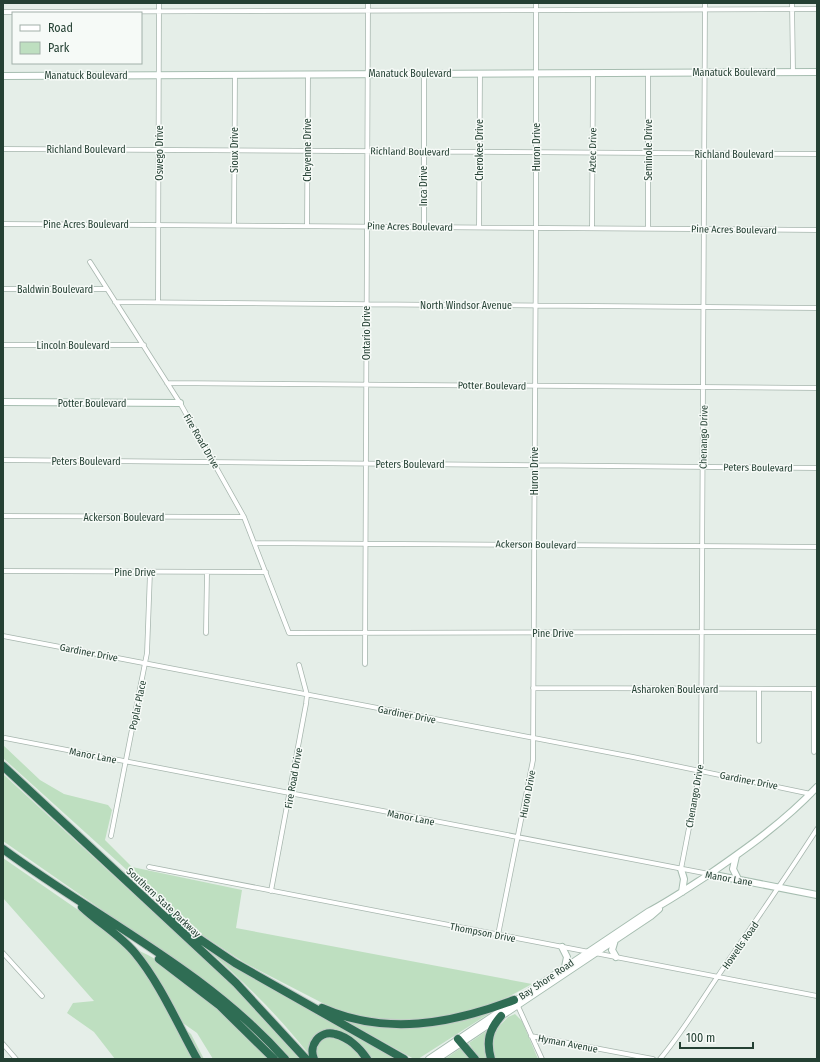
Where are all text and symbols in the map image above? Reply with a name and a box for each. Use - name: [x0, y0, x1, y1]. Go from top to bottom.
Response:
- legend: [12, 12, 142, 64]
- text: Road: [48, 21, 73, 35]
- text: Park: [48, 41, 70, 55]
- street label: Manatuck Boulevard: [692, 67, 776, 79]
- street label: Manatuck Boulevard: [368, 68, 452, 80]
- street label: Manatuck Boulevard: [44, 70, 128, 82]
- street label: Cheyenne Drive: [302, 118, 314, 182]
- street label: Cherokee Drive: [474, 119, 486, 181]
- street label: Seminole Drive: [643, 119, 655, 181]
- street label: Huron Drive: [531, 123, 543, 171]
- street label: Oswego Drive: [154, 125, 166, 181]
- street label: Sioux Drive: [229, 127, 241, 173]
- street label: Aztec Drive: [587, 127, 599, 173]
- street label: Richland Boulevard: [46, 144, 126, 156]
- street label: Richland Boulevard: [370, 145, 450, 159]
- street label: Richland Boulevard: [694, 149, 774, 161]
- street label: Inca Drive: [418, 166, 430, 206]
- street label: Pine Acres Boulevard: [43, 219, 129, 231]
- street label: Pine Acres Boulevard: [367, 220, 453, 234]
- street label: Pine Acres Boulevard: [691, 223, 777, 237]
- street label: Baldwin Boulevard: [17, 284, 93, 296]
- street label: North Windsor Avenue: [420, 300, 512, 312]
- street label: Ontario Drive: [361, 306, 373, 360]
- street label: Lincoln Boulevard: [36, 340, 110, 352]
- street label: Potter Boulevard: [458, 379, 526, 393]
- street label: Potter Boulevard: [58, 398, 126, 410]
- street label: Chenango Drive: [697, 405, 711, 469]
- street label: Fire Road Drive: [181, 412, 222, 471]
- street label: Huron Drive: [529, 447, 541, 495]
- street label: Peters Boulevard: [51, 456, 121, 468]
- street label: Peters Boulevard: [375, 459, 445, 471]
- street label: Peters Boulevard: [723, 461, 793, 475]
- street label: Ackerson Boulevard: [84, 512, 164, 524]
- street label: Ackerson Boulevard: [495, 538, 576, 552]
- street label: Pine Drive: [114, 567, 156, 579]
- street label: Pine Drive: [532, 628, 574, 640]
- street label: Gardiner Drive: [59, 641, 119, 665]
- street label: Poplar Place: [127, 679, 149, 731]
- street label: Asharoken Boulevard: [632, 684, 718, 696]
- street label: Gardiner Drive: [377, 703, 437, 727]
- street label: Manor Lane: [68, 746, 117, 766]
- street label: Fire Road Drive: [283, 747, 305, 809]
- street label: Chenango Drive: [684, 764, 706, 829]
- street label: Huron Drive: [517, 769, 539, 819]
- street label: Gardiner Drive: [719, 769, 779, 793]
- street label: Manor Lane: [386, 808, 435, 828]
- street label: Southern State Parkway: [124, 865, 203, 941]
- street label: Manor Lane: [704, 869, 753, 889]
- street label: Howells Road: [720, 919, 762, 972]
- street label: Thompson Drive: [449, 921, 517, 945]
- street label: Bay Shore Road: [517, 957, 576, 1003]
- scale bar: [680, 1024, 753, 1050]
- text: 100 m: [686, 1031, 715, 1045]
- street label: Hyman Avenue: [537, 1032, 599, 1056]

